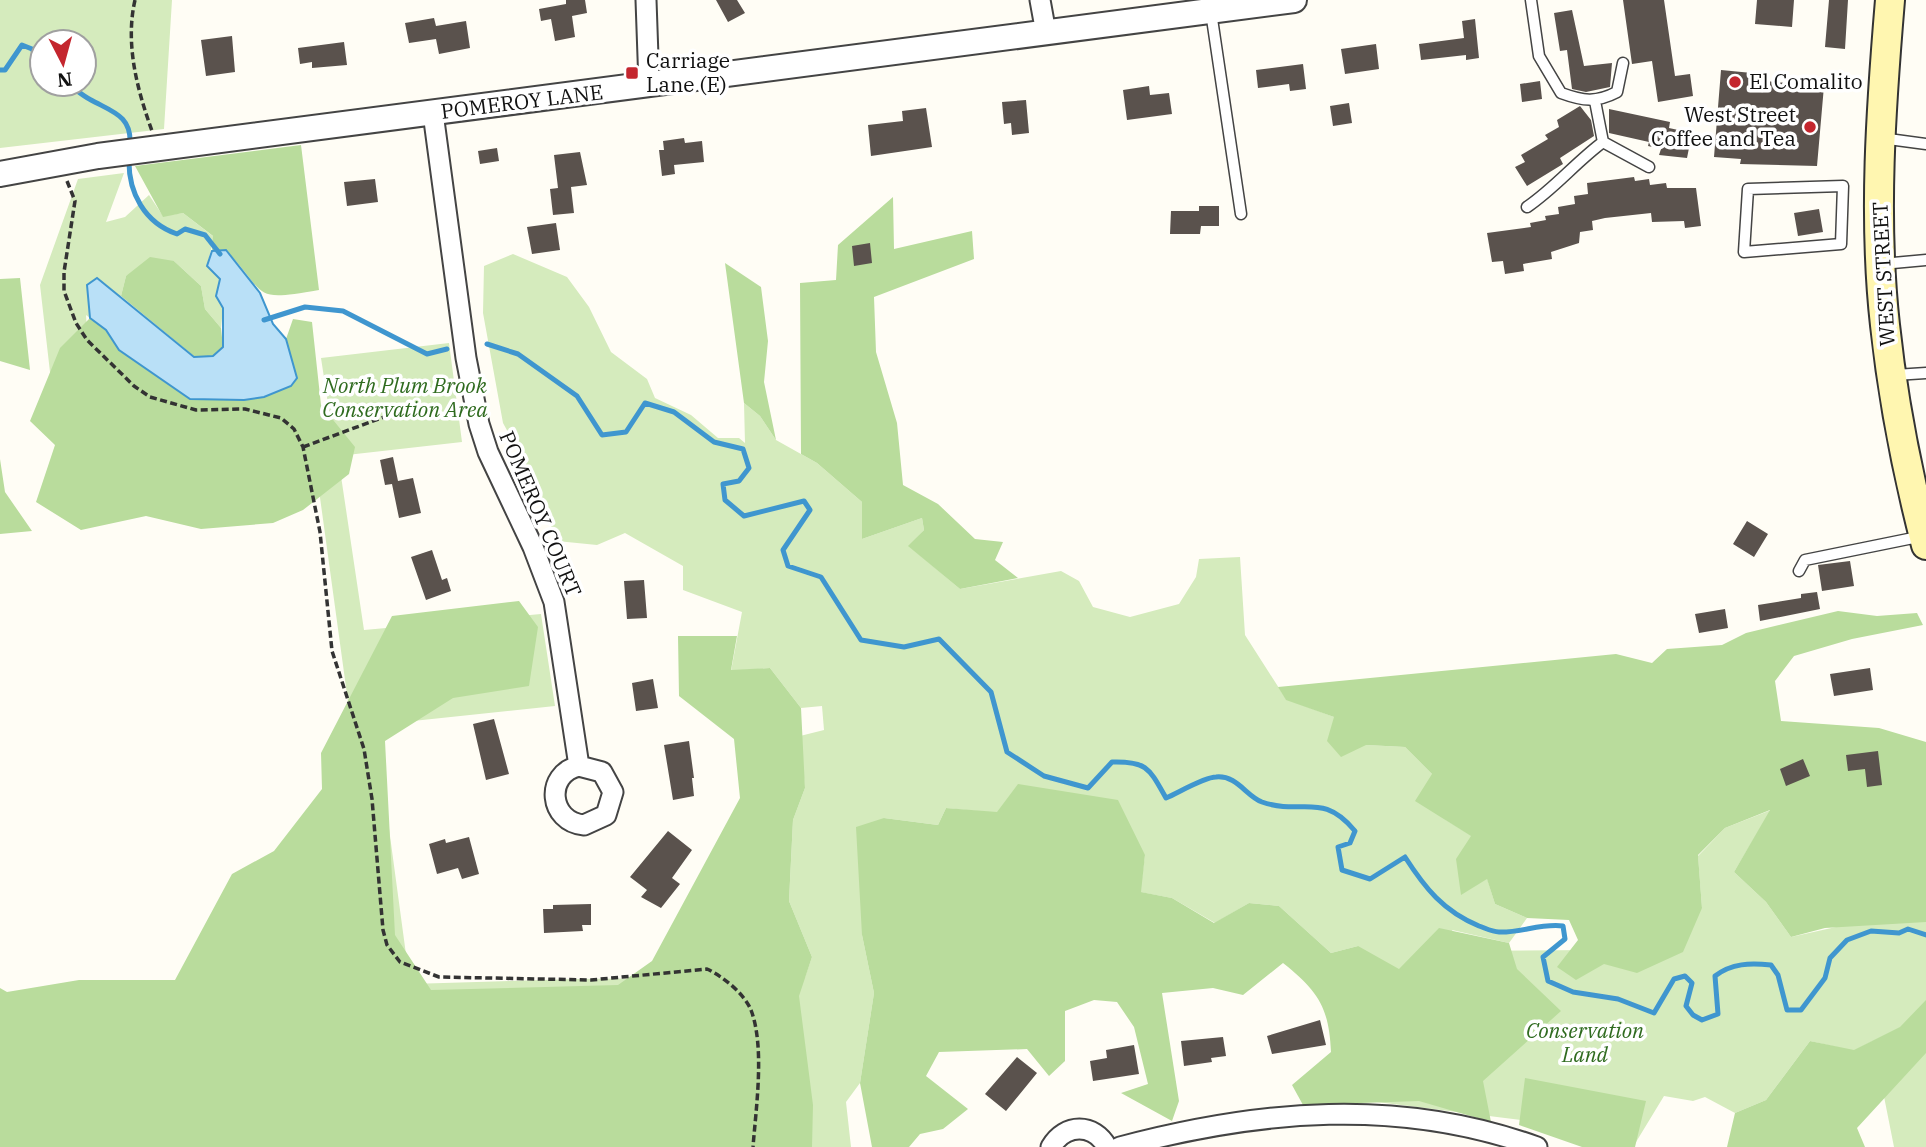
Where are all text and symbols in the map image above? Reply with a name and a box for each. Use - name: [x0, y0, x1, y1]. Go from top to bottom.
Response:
- north arrow: [28, 28, 98, 98]
- place label: Carriage Lane (E): [646, 46, 730, 98]
- marker: Carriage Lane (E): [624, 65, 640, 81]
- text: N: [56, 67, 74, 93]
- place label: El Comalito: [1749, 67, 1863, 95]
- marker: El Comalito: [1727, 74, 1743, 90]
- street label: POMEROY LANE: [439, 77, 605, 125]
- place label: West Street Coffee and Tea: [1651, 100, 1796, 152]
- marker: West Street Coffee and Tea: [1802, 119, 1818, 135]
- street label: WEST STREET: [1865, 201, 1901, 347]
- park label: North Plum Brook Conservation Area: [322, 371, 488, 423]
- street label: POMEROY COURT: [493, 426, 588, 601]
- park label: Conservation Land: [1526, 1016, 1644, 1068]

